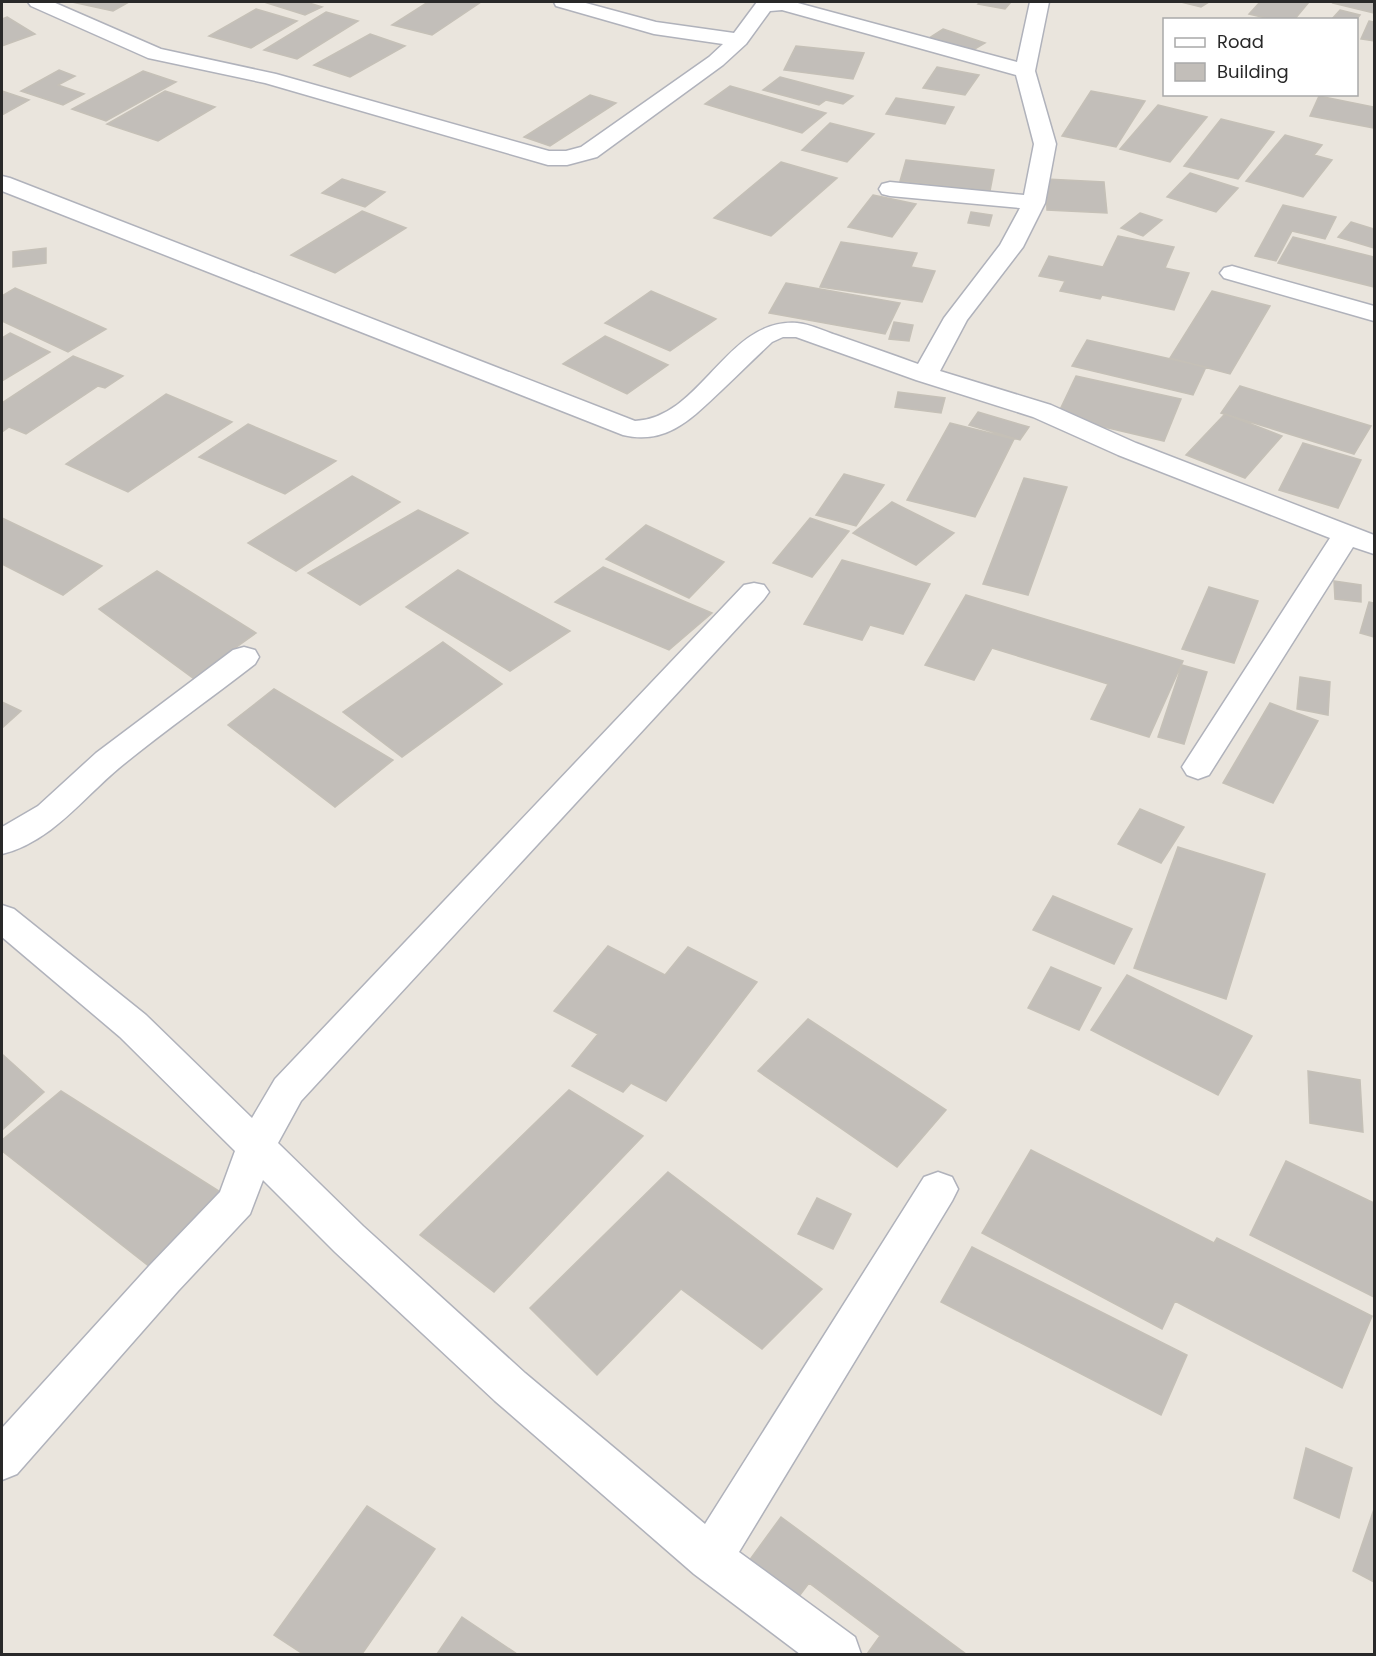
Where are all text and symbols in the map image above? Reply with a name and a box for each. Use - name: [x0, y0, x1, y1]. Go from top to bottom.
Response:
- legend: [1163, 18, 1358, 96]
- text: Road: [1217, 29, 1264, 54]
- text: Building: [1217, 59, 1289, 84]

